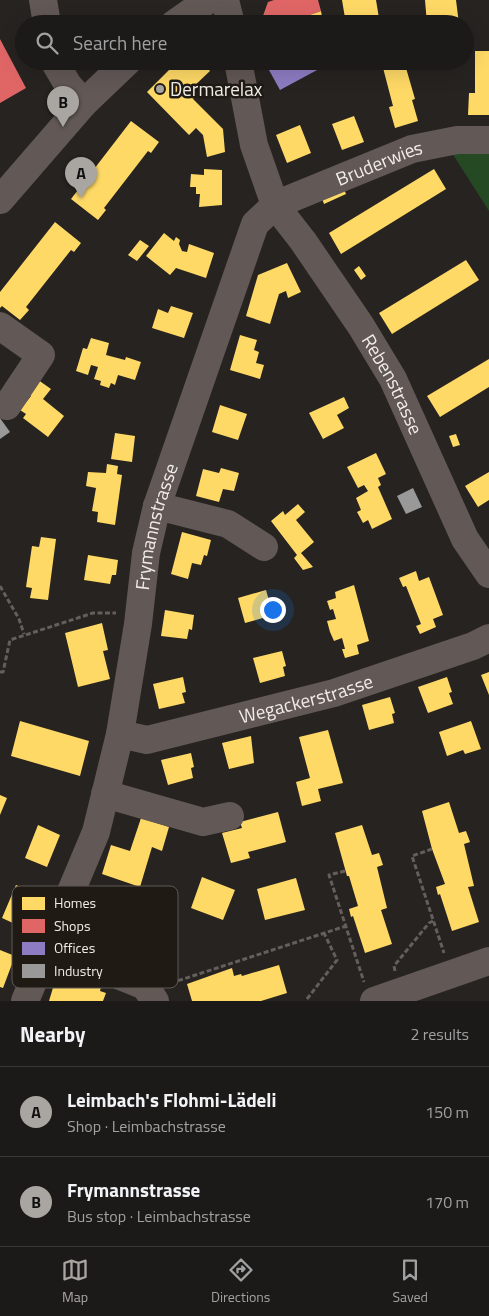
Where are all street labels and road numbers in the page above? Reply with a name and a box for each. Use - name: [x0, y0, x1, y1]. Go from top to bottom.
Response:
- street label: Bruderwies: [331, 132, 425, 193]
- street label: Rebenstrasse: [355, 328, 431, 439]
- street label: Frymannstrasse: [127, 459, 185, 592]
- street label: Wegackerstrasse: [236, 666, 377, 730]

